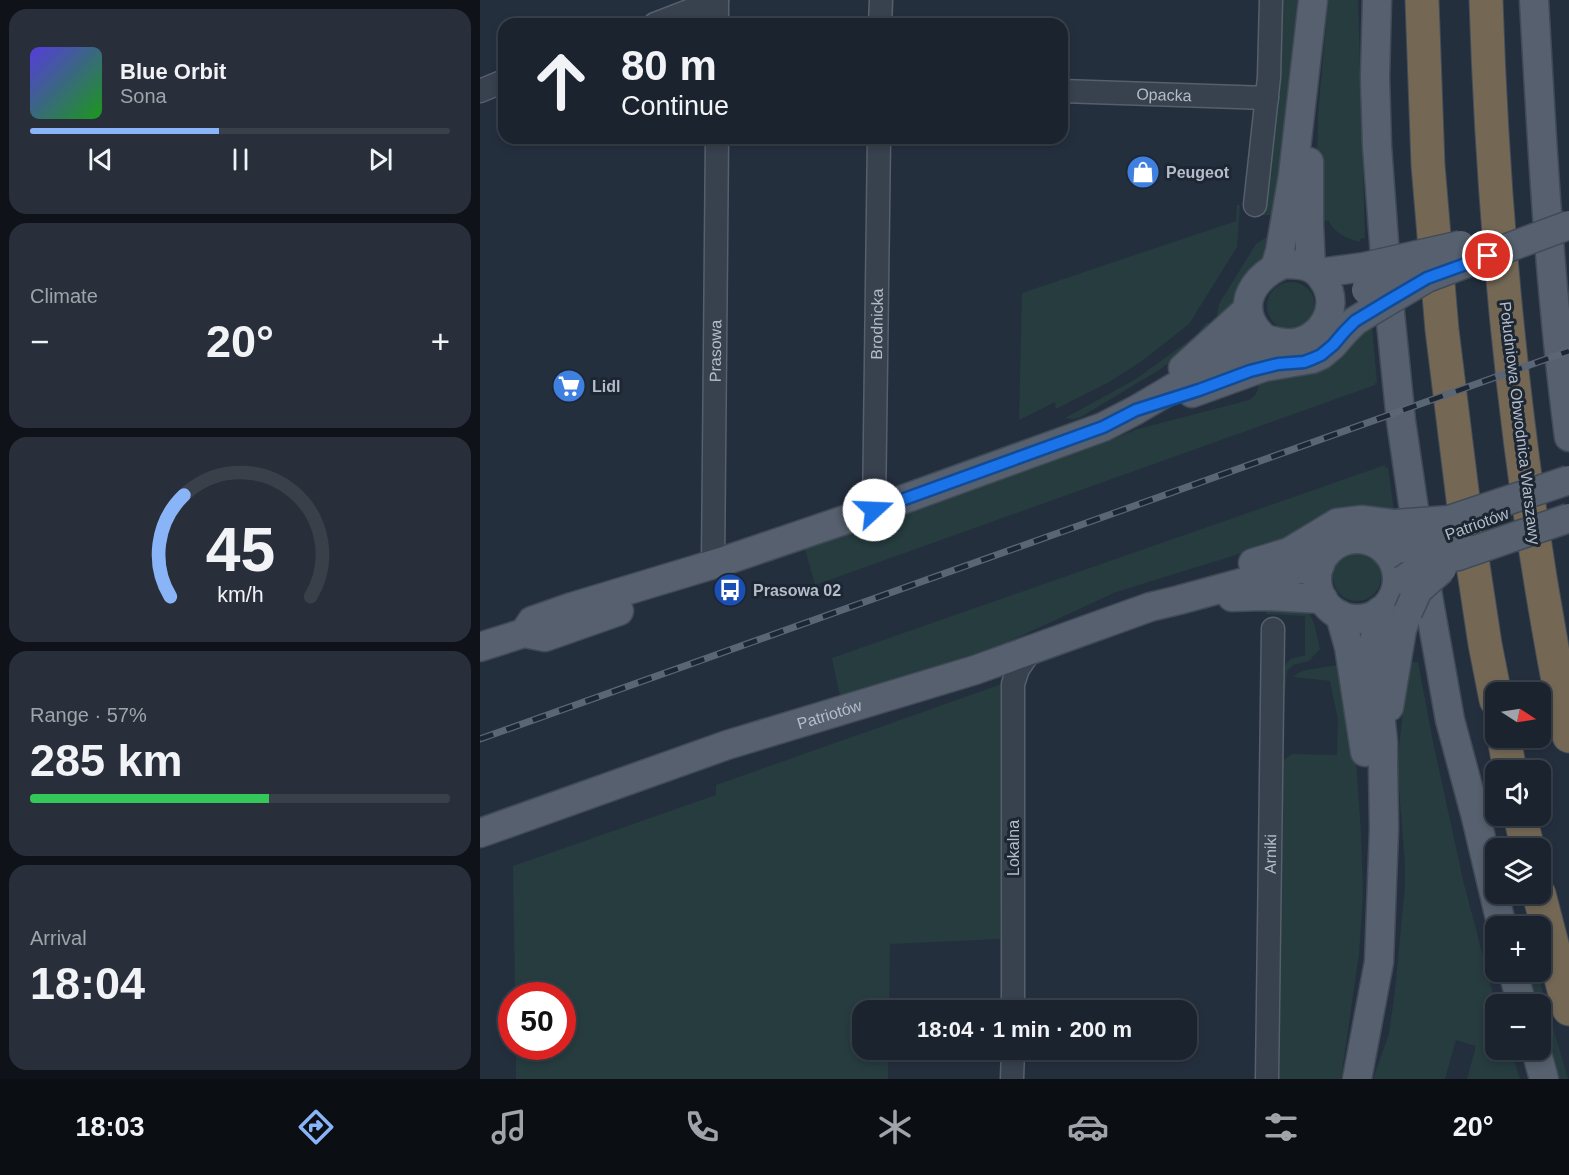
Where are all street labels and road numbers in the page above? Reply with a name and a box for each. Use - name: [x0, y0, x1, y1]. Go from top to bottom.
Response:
- street label: Opacka: [1136, 85, 1192, 104]
- street label: Brodnicka: [868, 288, 885, 360]
- street label: Południowa Obwodnica Warszawy: [1497, 300, 1543, 546]
- street label: Prasowa: [706, 320, 724, 382]
- street label: Patriotów: [1443, 504, 1512, 543]
- street label: Patriotów: [795, 696, 864, 732]
- street label: Lokalna: [1005, 820, 1022, 876]
- street label: Arniki: [1261, 834, 1279, 874]

